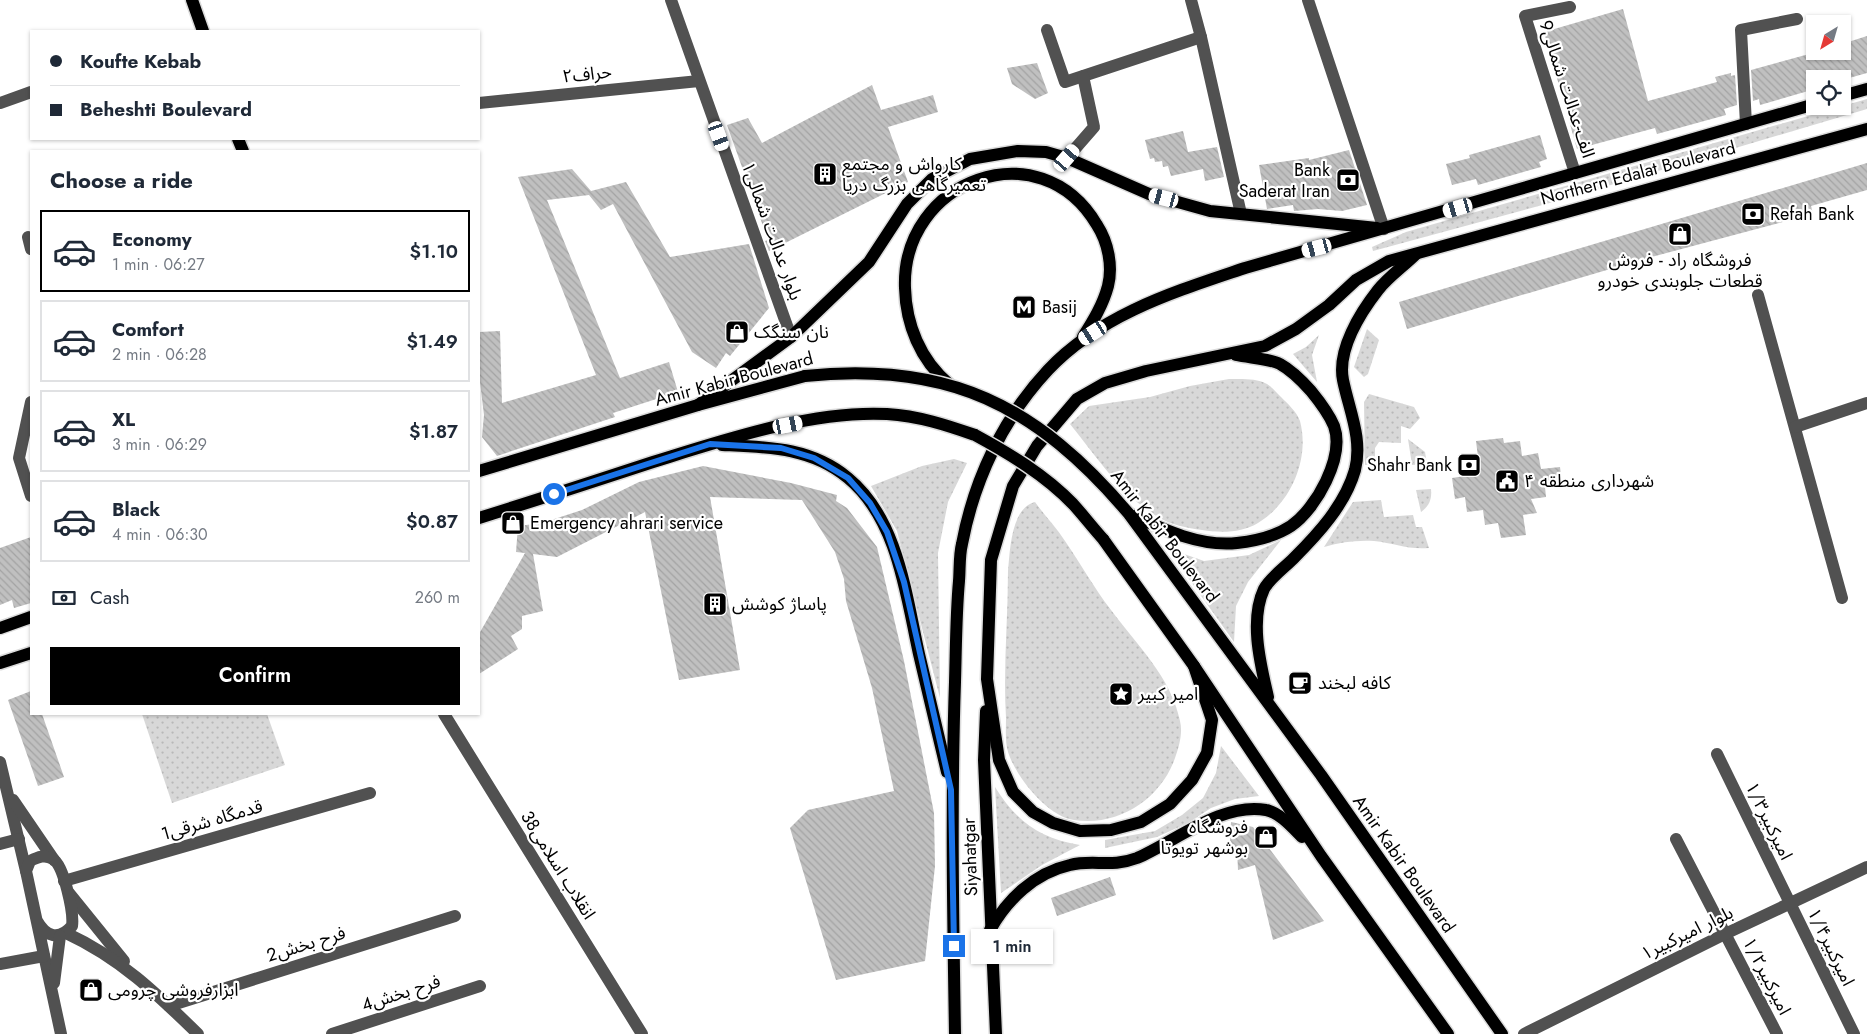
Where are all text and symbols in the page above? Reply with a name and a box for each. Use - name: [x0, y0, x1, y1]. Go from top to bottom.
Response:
- north arrow: [1806, 15, 1851, 60]
- map controls: [1806, 15, 1851, 115]
- street label: 9الف-عدالت شمالی: [1533, 17, 1601, 161]
- text: Koufte Kebab: [80, 48, 201, 75]
- street label: حراف۲: [561, 58, 613, 90]
- button: locate: [1806, 70, 1851, 115]
- text: Beheshti Boulevard: [80, 96, 252, 123]
- car: [706, 119, 731, 153]
- street label: Northern Edalat Boulevard: [1538, 134, 1738, 212]
- car: [1051, 142, 1082, 174]
- place label: کارواش و مجتمع تعمیرگاهی بزرگ دریا: [842, 151, 986, 198]
- place label: Bank Saderat Iran: [1239, 157, 1330, 204]
- street label: بلوار عدالت شمالی۱: [735, 158, 809, 304]
- building icon: کارواش و مجتمع تعمیرگاهی بزرگ دریا: [812, 161, 838, 187]
- text: Choose a ride: [50, 164, 193, 196]
- bank icon: Bank Saderat Iran: [1335, 167, 1361, 193]
- car: [1147, 187, 1180, 209]
- car: [1441, 197, 1474, 219]
- bank icon: Refah Bank: [1740, 201, 1766, 227]
- place label: Refah Bank: [1770, 201, 1854, 227]
- shop icon: فروشگاه راد - فروش قطعات جلوبندی خودرو: [1667, 221, 1693, 247]
- text: Economy: [112, 226, 192, 253]
- icon: car: [52, 229, 97, 274]
- car: [1300, 237, 1333, 259]
- text: $1.10: [410, 238, 458, 265]
- place label: فروشگاه راد - فروش قطعات جلوبندی خودرو: [1597, 247, 1763, 294]
- text: 1 min · 06:27: [112, 253, 205, 276]
- metro station icon: Basij: [1011, 294, 1037, 320]
- place label: Basij: [1042, 294, 1077, 320]
- text: Comfort: [112, 316, 184, 343]
- icon: car: [52, 319, 97, 364]
- shop icon: نان سنگک: [724, 319, 750, 345]
- place label: نان سنگک: [754, 319, 829, 345]
- car: [1076, 319, 1109, 347]
- text: $1.49: [406, 328, 458, 355]
- text: 2 min · 06:28: [112, 343, 207, 366]
- street label: Amir Kabir Boulevard: [652, 345, 816, 413]
- text: XL: [112, 406, 135, 433]
- icon: car: [52, 409, 97, 454]
- car: [771, 415, 804, 435]
- text: $1.87: [409, 418, 458, 445]
- text: 3 min · 06:29: [112, 433, 207, 456]
- place label: Shahr Bank: [1367, 452, 1452, 478]
- bank icon: Shahr Bank: [1456, 452, 1482, 478]
- street label: Amir Kabir Boulevard: [1105, 464, 1225, 608]
- public building icon: شهرداری منطقه ۴: [1494, 468, 1520, 494]
- place label: شهرداری منطقه ۴: [1524, 468, 1654, 494]
- route start: [543, 483, 565, 505]
- text: Black: [112, 496, 160, 523]
- icon: car: [52, 499, 97, 544]
- text: $0.87: [406, 508, 458, 535]
- shop icon: Emergency ahrari service: [500, 510, 526, 536]
- place label: Emergency ahrari service: [530, 510, 723, 536]
- text: 4 min · 06:30: [112, 523, 208, 546]
- icon: cash: [50, 584, 78, 612]
- text: Cash: [90, 584, 130, 611]
- text: 260 m: [415, 586, 460, 609]
- building icon: پاساژ کوشش: [702, 591, 728, 617]
- place label: پاساژ کوشش: [732, 591, 827, 617]
- button: Confirm: [50, 647, 460, 705]
- cafe icon: کافه لبخند: [1287, 670, 1313, 696]
- place label: کافه لبخند: [1318, 670, 1392, 696]
- place icon: امیر کبیر: [1108, 681, 1134, 707]
- place label: امیر کبیر: [1137, 681, 1198, 707]
- street label: امیرکبیر۱/۳: [1739, 777, 1799, 865]
- street label: Amir Kabir Boulevard: [1347, 790, 1461, 938]
- street label: 1قدمگاه شرقی: [158, 793, 266, 847]
- street label: 38انقلاب اسلامی: [514, 806, 602, 924]
- place label: فروشگاه بوشهر تویوتا: [1161, 814, 1248, 861]
- street label: Siyahatgar: [956, 816, 984, 897]
- shop icon: فروشگاه بوشهر تویوتا: [1253, 824, 1279, 850]
- street label: بلوار امیرکبیر۱: [1637, 899, 1737, 967]
- street label: امیرکبیر۱/۴: [1801, 903, 1861, 991]
- street label: 2فرح بخش: [263, 920, 349, 968]
- callout: 1 min: [972, 928, 1054, 964]
- street label: امیرکبیر۱/۲: [1736, 933, 1798, 1019]
- route end: [943, 935, 965, 957]
- text: 1 min: [993, 935, 1031, 958]
- street label: 4فرح بخش: [358, 968, 444, 1018]
- shop icon: ابزارفروشی چرومی: [78, 977, 104, 1003]
- place label: ابزارفروشی چرومی: [108, 977, 239, 1003]

